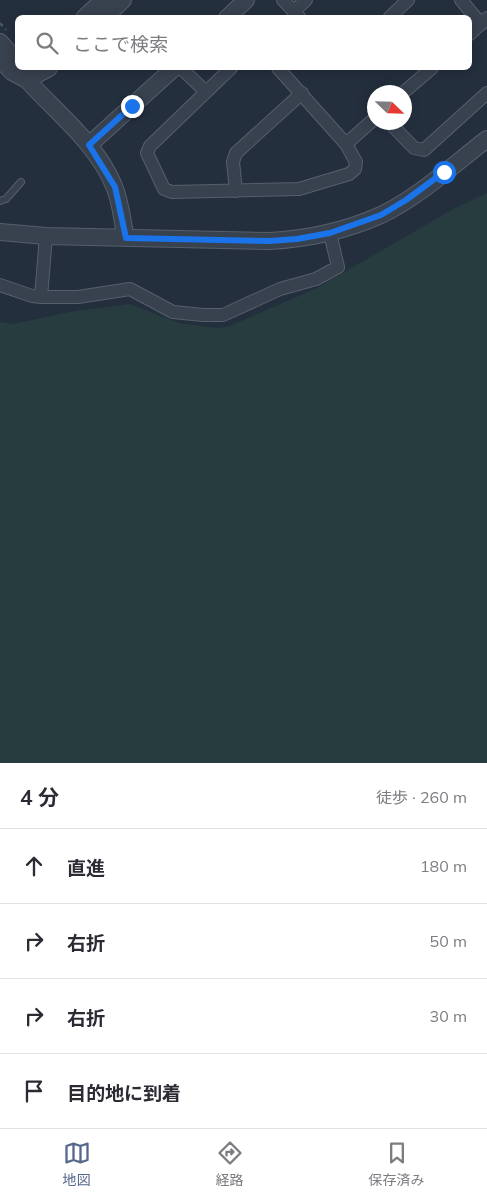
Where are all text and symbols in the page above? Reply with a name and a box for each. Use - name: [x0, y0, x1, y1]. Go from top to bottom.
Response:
- search box: [15, 15, 472, 70]
- icon: search: [33, 29, 61, 57]
- text: ここで検索: [73, 32, 168, 56]
- north arrow: [367, 85, 412, 130]
- route end: [121, 95, 144, 118]
- route start: [433, 161, 456, 184]
- text: 4 分: [20, 784, 59, 810]
- text: 徒歩 · 260 m: [376, 787, 467, 807]
- icon: ahead: [20, 852, 48, 880]
- text: 直進: [67, 856, 105, 880]
- text: 180 m: [420, 856, 467, 876]
- icon: right: [20, 927, 48, 955]
- text: 右折: [67, 931, 105, 955]
- text: 50 m: [430, 931, 467, 951]
- icon: right: [20, 1002, 48, 1030]
- text: 右折: [67, 1006, 105, 1030]
- text: 30 m: [430, 1006, 467, 1026]
- icon: arrive: [20, 1077, 48, 1105]
- text: 目的地に到着: [67, 1081, 181, 1105]
- tab: 地図: [63, 1139, 91, 1189]
- tab: 経路: [216, 1139, 244, 1189]
- tab: 保存済み: [369, 1139, 425, 1189]

